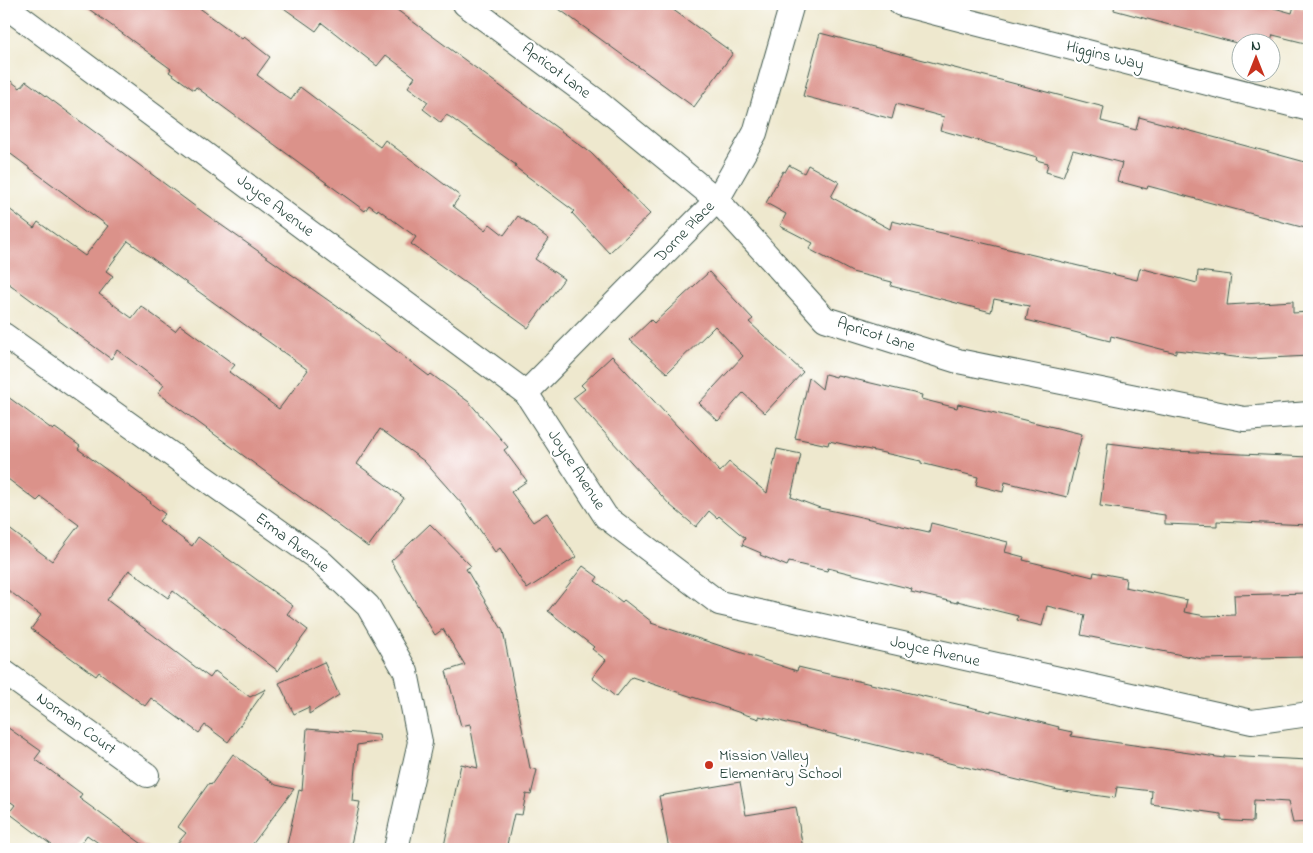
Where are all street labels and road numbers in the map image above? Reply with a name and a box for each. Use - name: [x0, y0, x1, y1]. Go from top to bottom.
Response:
- street label: Higgins Way: [1064, 35, 1147, 77]
- street label: Apricot Lane: [517, 37, 596, 105]
- street label: Joyce Avenue: [231, 169, 319, 244]
- street label: Dorne Place: [649, 195, 721, 269]
- street label: Apricot Lane: [834, 311, 919, 359]
- street label: Joyce Avenue: [541, 425, 611, 516]
- street label: Erma Avenue: [250, 507, 335, 579]
- street label: Joyce Avenue: [888, 630, 983, 674]
- street label: Norman Court: [31, 687, 121, 762]

